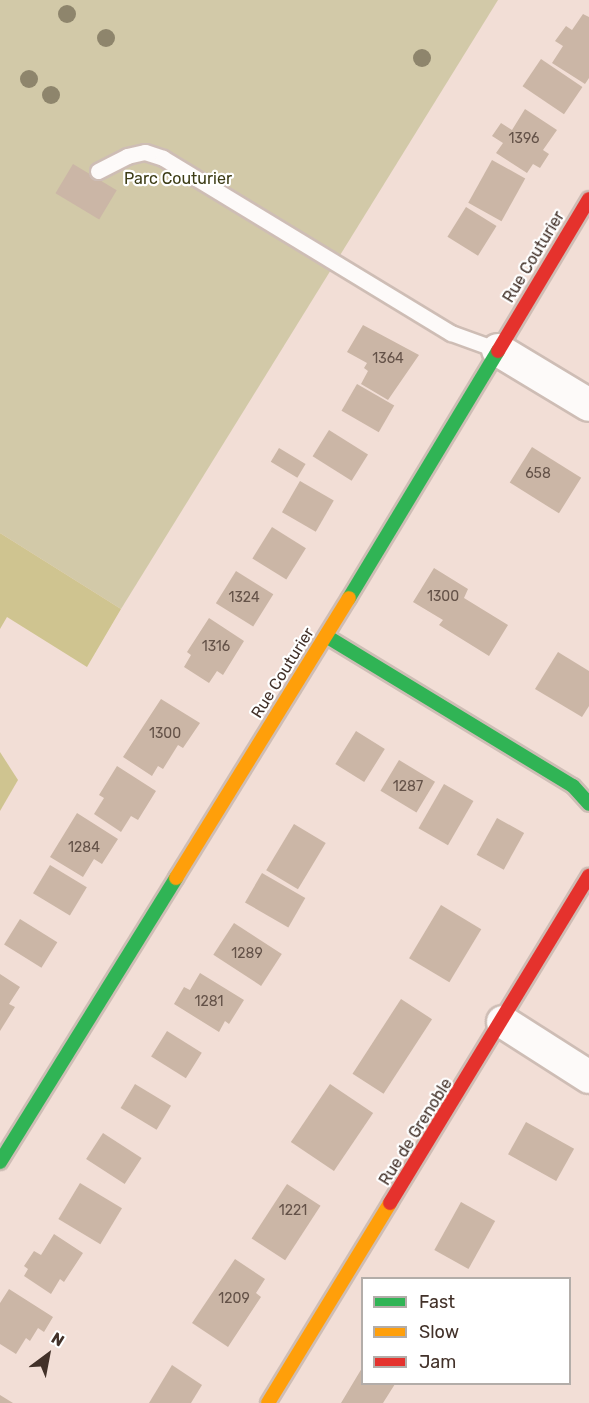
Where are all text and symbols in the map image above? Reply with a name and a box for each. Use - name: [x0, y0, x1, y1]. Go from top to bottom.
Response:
- house number: 1396: [508, 131, 540, 147]
- park label: Parc Couturier: [124, 169, 232, 189]
- street label: Rue Couturier: [499, 208, 569, 306]
- house number: 1364: [372, 351, 404, 367]
- house number: 658: [525, 466, 551, 482]
- house number: 1300: [427, 589, 459, 605]
- house number: 1324: [228, 590, 260, 606]
- street label: Rue Couturier: [247, 624, 319, 722]
- house number: 1316: [202, 639, 230, 655]
- house number: 1300: [149, 726, 181, 742]
- house number: 1287: [393, 779, 423, 795]
- house number: 1284: [68, 840, 100, 856]
- house number: 1289: [231, 946, 263, 962]
- house number: 1281: [194, 994, 224, 1010]
- street label: Rue de Grenoble: [375, 1075, 457, 1189]
- house number: 1221: [279, 1203, 307, 1219]
- legend: [361, 1277, 571, 1385]
- house number: 1209: [218, 1291, 250, 1307]
- text: Fast: [419, 1291, 455, 1313]
- text: Slow: [419, 1321, 459, 1343]
- north arrow: [18, 1325, 78, 1385]
- text: N: [48, 1328, 68, 1350]
- text: Jam: [419, 1351, 456, 1373]

